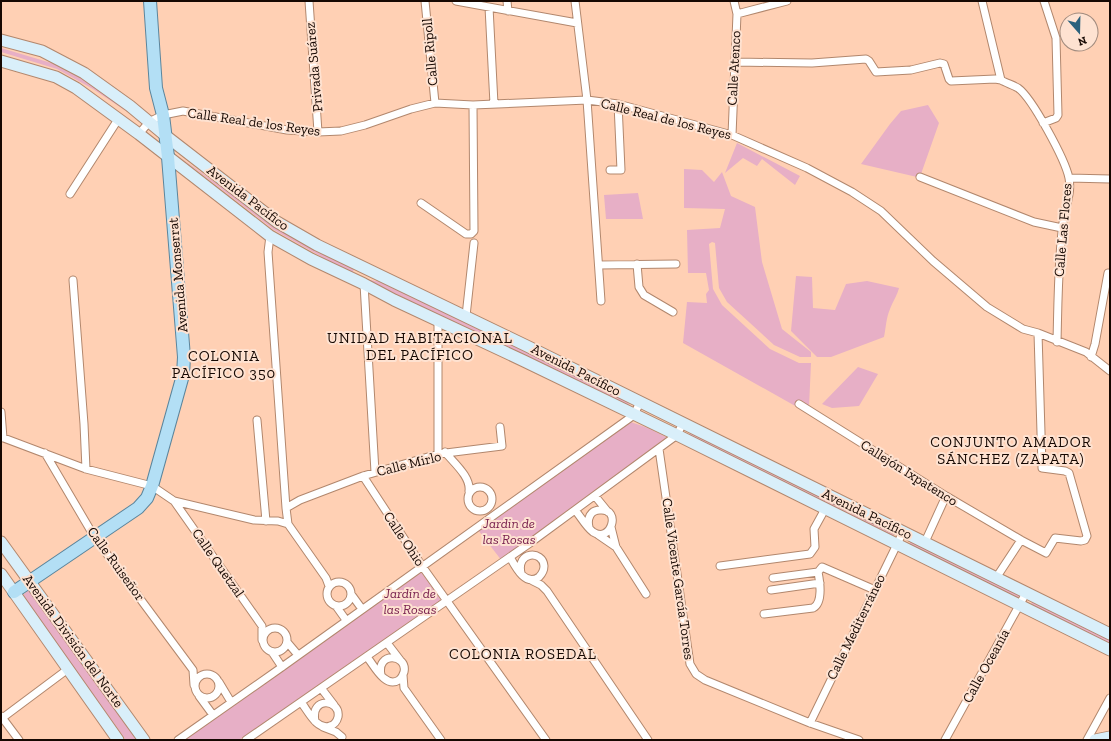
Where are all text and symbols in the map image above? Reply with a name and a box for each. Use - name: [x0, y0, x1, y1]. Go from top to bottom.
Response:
- north arrow: [1059, 12, 1099, 52]
- street label: Calle Ripoll: [419, 17, 441, 87]
- street label: Privada Suárez: [302, 21, 326, 113]
- street label: Calle Atenco: [724, 30, 744, 106]
- text: N: [1076, 33, 1088, 49]
- street label: Calle Real de los Reyes: [599, 95, 733, 143]
- street label: Calle Real de los Reyes: [187, 104, 321, 140]
- street label: Avenida Pacífico: [204, 162, 292, 234]
- street label: Calle Las Flores: [1050, 182, 1076, 278]
- street label: Avenida Monserrat: [164, 216, 191, 333]
- district label: UNIDAD HABITACIONAL DEL PACÍFICO: [327, 329, 513, 364]
- street label: Avenida Pacífico: [528, 340, 624, 400]
- district label: COLONIA PACÍFICO 350: [172, 347, 276, 382]
- district label: CONJUNTO AMADOR SÁNCHEZ (ZAPATA): [930, 433, 1092, 468]
- street label: Callejón Ixpatenco: [857, 436, 961, 510]
- street label: Calle Mirlo: [375, 448, 443, 480]
- street label: Avenida Pacífico: [819, 485, 915, 543]
- street label: Calle Vicente García Torres: [658, 497, 698, 661]
- street label: Calle Ohio: [380, 509, 428, 569]
- park label: Jardin de las Rosas: [482, 515, 536, 548]
- street label: Calle Ruiseñor: [83, 524, 149, 604]
- street label: Calle Quetzal: [188, 525, 248, 601]
- street label: Avenida División del Norte: [19, 571, 127, 711]
- street label: Calle Mediterráneo: [823, 571, 889, 683]
- park label: Jardín de las Rosas: [383, 585, 437, 618]
- street label: Calle Oceanía: [959, 626, 1013, 706]
- district label: COLONIA ROSEDAL: [449, 645, 597, 663]

